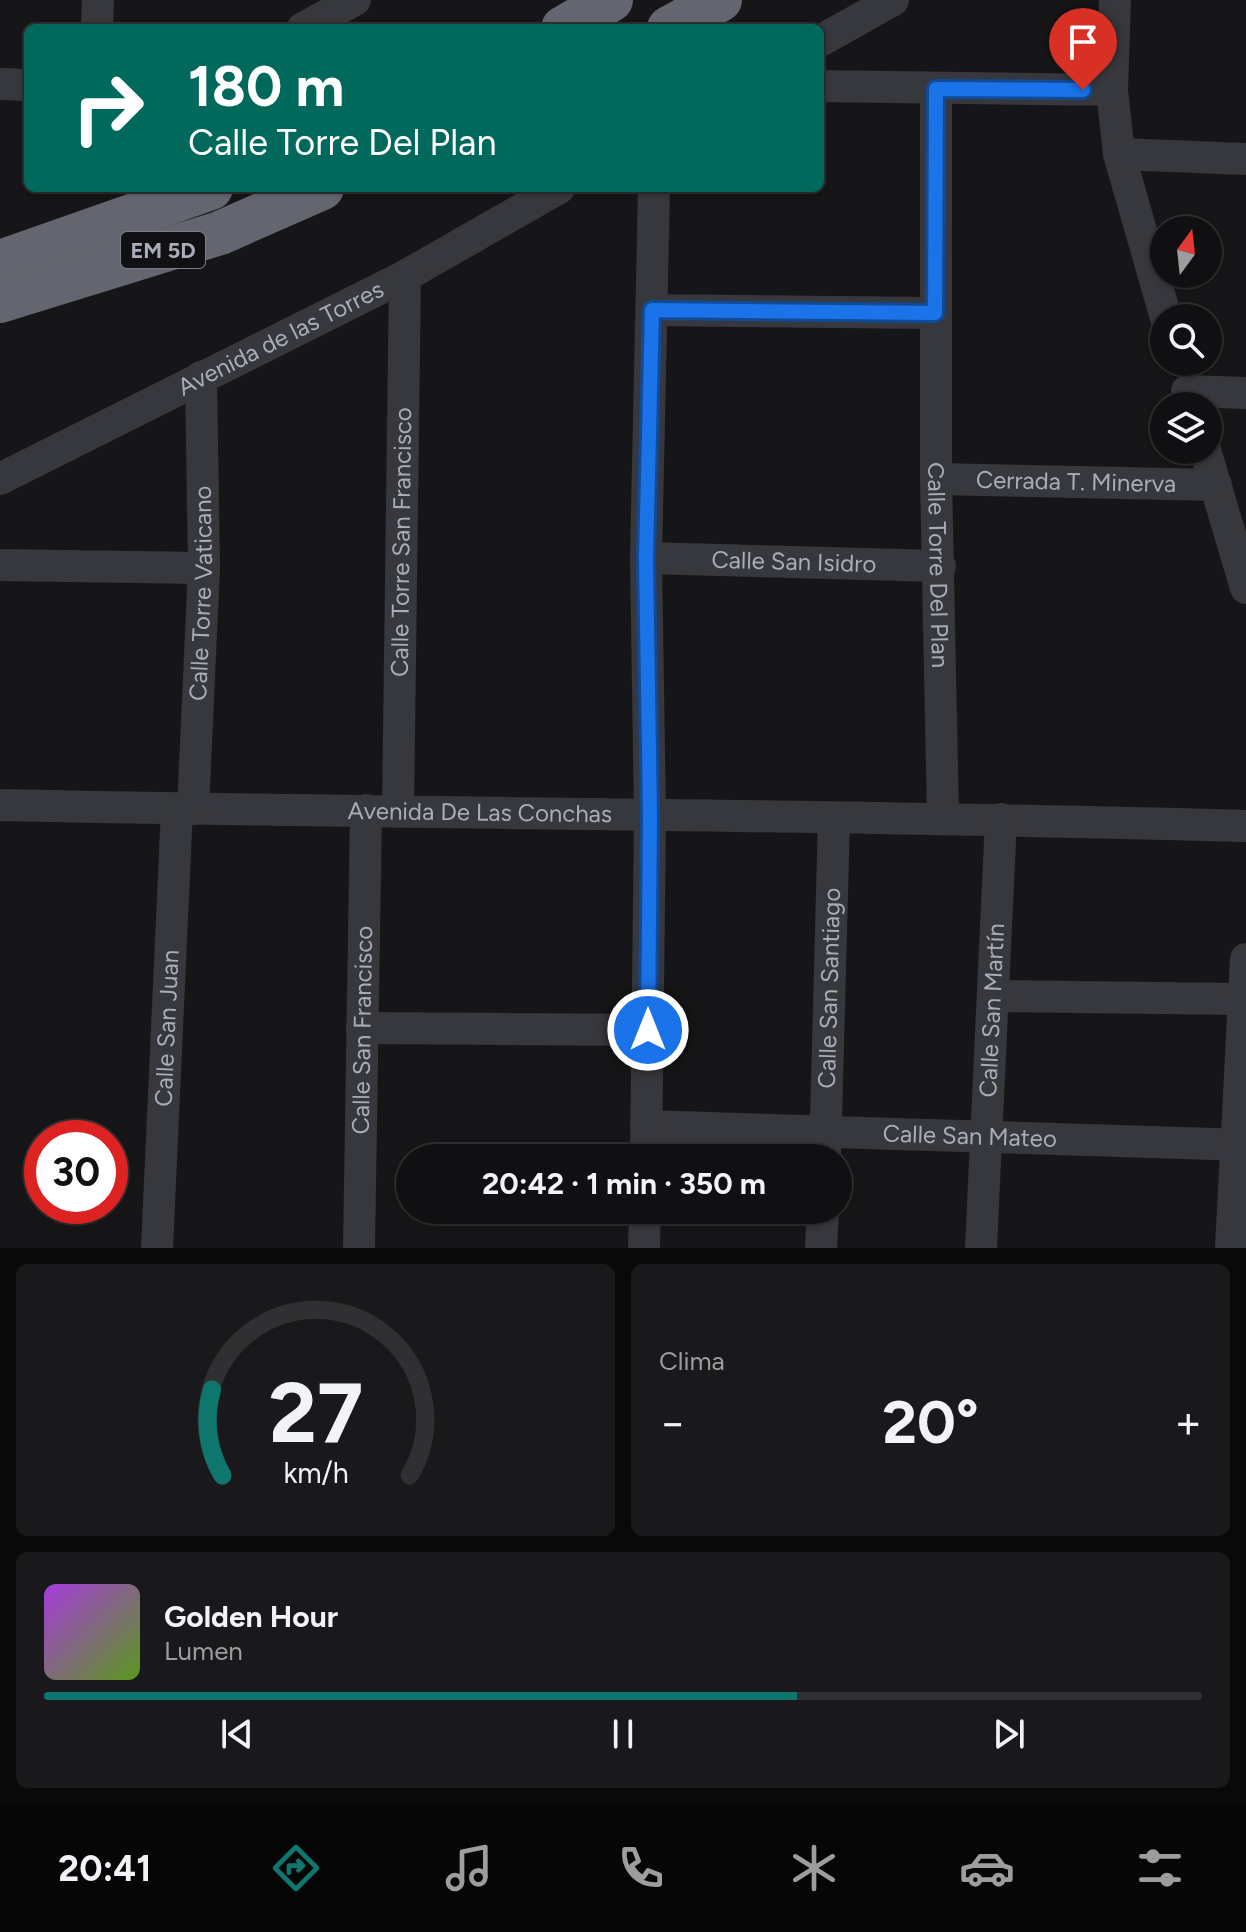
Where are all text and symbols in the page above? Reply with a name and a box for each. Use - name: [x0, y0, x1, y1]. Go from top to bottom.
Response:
- pin: [1049, 8, 1117, 90]
- icon: arrive: [1061, 20, 1105, 64]
- text: 180 m: [188, 53, 344, 120]
- icon: right: [56, 56, 160, 160]
- text: Calle Torre Del Plan: [188, 121, 497, 164]
- north arrow: [1150, 216, 1222, 288]
- map controls: [1150, 216, 1222, 464]
- road number: EM 5D: [121, 232, 205, 268]
- street label: Avenida de las Torres: [173, 274, 388, 402]
- button: search: [1150, 304, 1222, 376]
- button: layers: [1150, 392, 1222, 464]
- street label: Calle Torre San Francisco: [385, 407, 417, 677]
- street label: Calle Torre Del Plan: [922, 462, 955, 668]
- street label: Cerrada T. Minerva: [976, 465, 1176, 498]
- street label: Calle Torre Vaticano: [183, 485, 218, 701]
- street label: Calle San Isidro: [711, 545, 877, 578]
- street label: Avenida De Las Conchas: [348, 796, 612, 828]
- street label: Calle San Santiago: [812, 887, 846, 1089]
- street label: Calle San Martín: [973, 923, 1010, 1098]
- street label: Calle San Francisco: [346, 925, 378, 1135]
- street label: Calle San Juan: [148, 949, 185, 1107]
- position arrow: [606, 988, 690, 1072]
- street label: Calle San Mateo: [882, 1119, 1057, 1153]
- speed limit sign: 30: [24, 1120, 128, 1224]
- text: 20:42 · 1 min · 350 m: [482, 1165, 766, 1202]
- text: Clima: [659, 1345, 725, 1377]
- text: 27: [268, 1363, 363, 1463]
- text: 20°: [882, 1386, 979, 1458]
- text: −: [659, 1396, 686, 1449]
- text: +: [1175, 1396, 1202, 1449]
- text: km/h: [283, 1456, 348, 1490]
- text: Golden Hour: [164, 1598, 338, 1635]
- text: Lumen: [164, 1635, 243, 1667]
- icon: previous: [215, 1712, 259, 1756]
- icon: pause: [601, 1712, 645, 1756]
- icon: next: [987, 1712, 1031, 1756]
- icon: directions: [268, 1840, 324, 1896]
- icon: music: [441, 1840, 497, 1896]
- icon: phone: [613, 1840, 669, 1896]
- icon: climate: [786, 1840, 842, 1896]
- icon: car: [959, 1840, 1015, 1896]
- icon: filters: [1132, 1840, 1188, 1896]
- text: 20:41: [58, 1847, 151, 1890]

